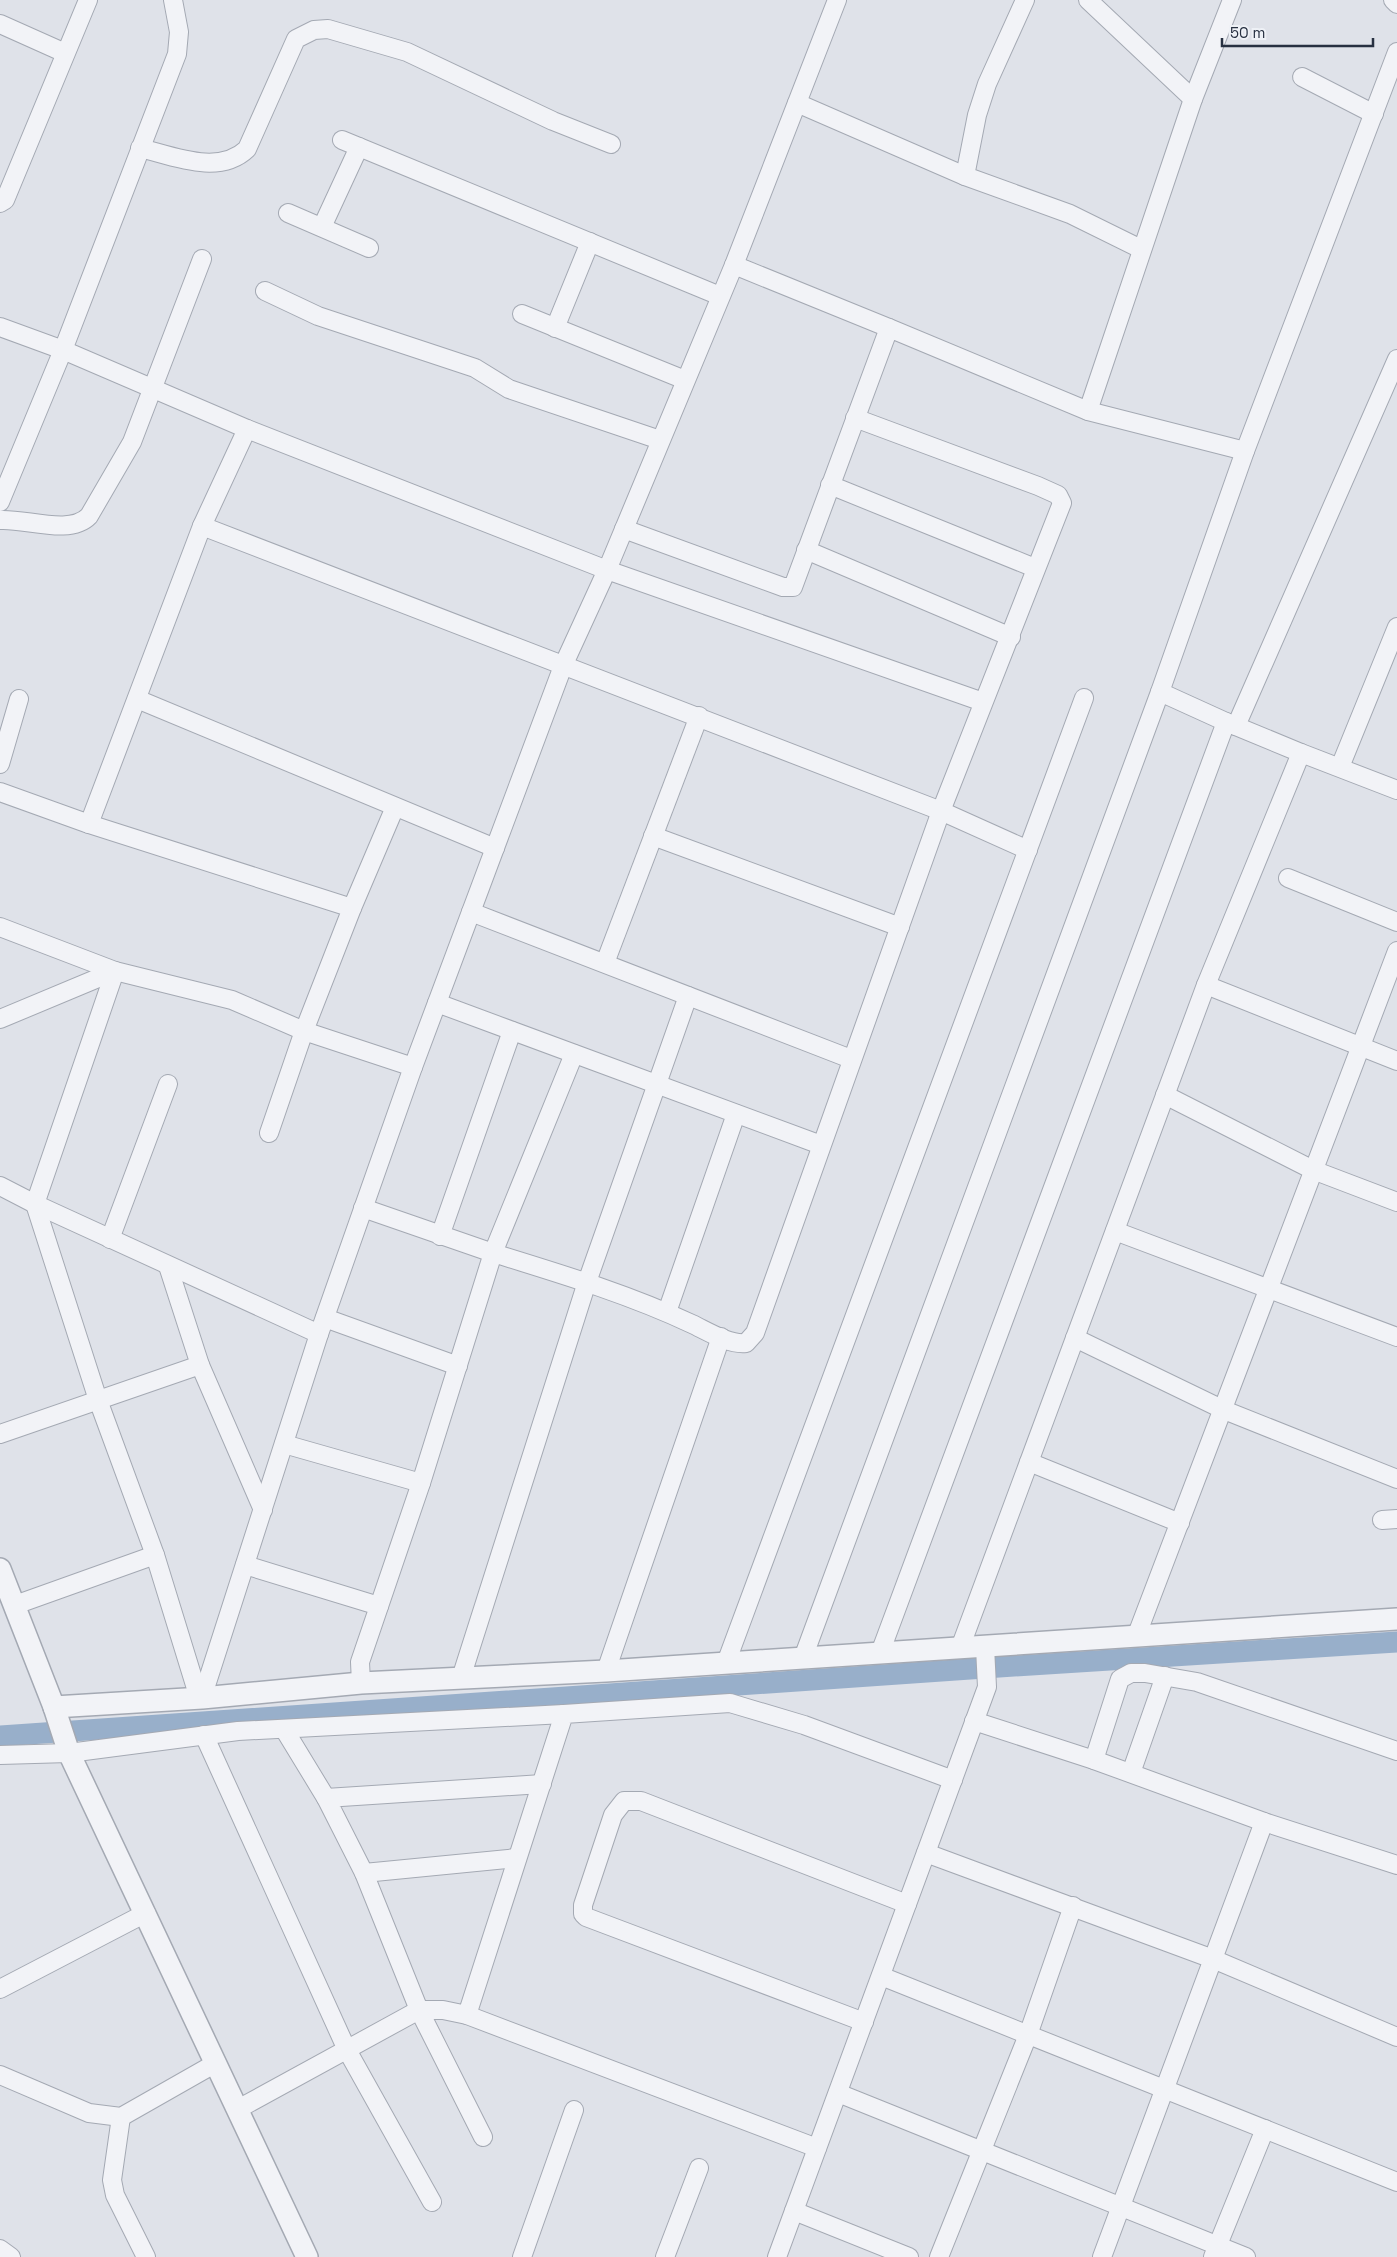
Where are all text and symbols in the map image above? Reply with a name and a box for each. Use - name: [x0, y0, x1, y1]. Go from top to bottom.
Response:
- scale bar: [1222, 15, 1373, 47]
- text: 50 m: [1230, 23, 1265, 42]

